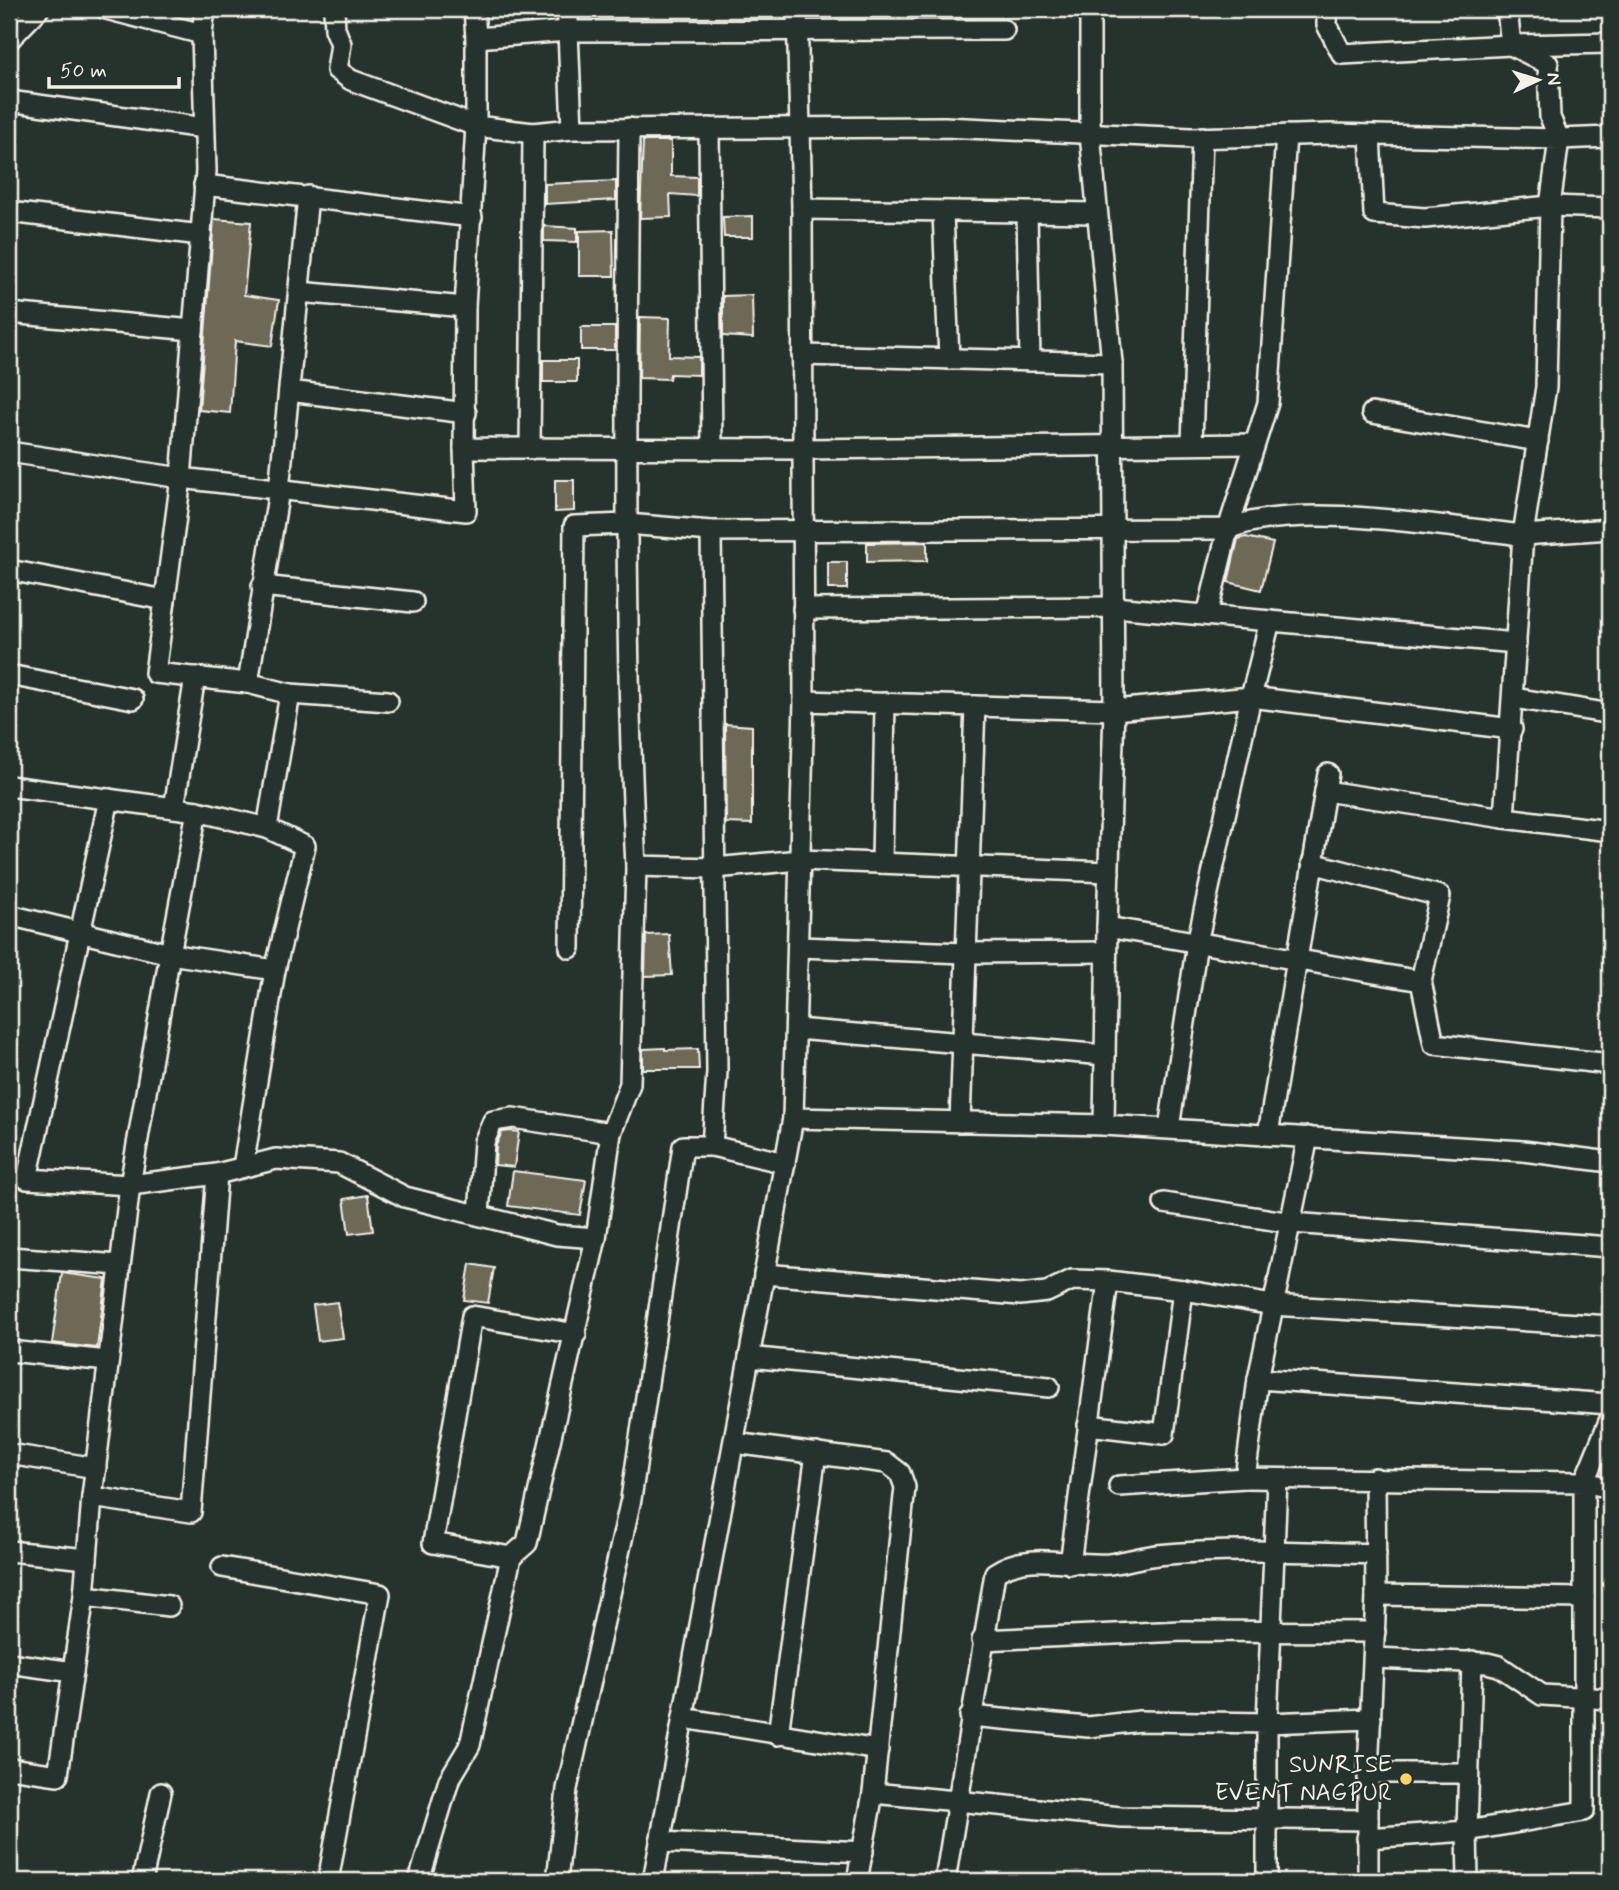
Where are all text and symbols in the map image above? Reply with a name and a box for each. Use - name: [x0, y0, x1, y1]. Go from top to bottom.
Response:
- scale bar: [49, 46, 178, 90]
- north arrow: [1504, 46, 1574, 116]
- text: 50 m: [60, 57, 107, 85]
- text: N: [1541, 72, 1566, 86]
- place label: SUNRISE EVENT NAGPUR: [1215, 1750, 1392, 1809]
- marker: SUNRISE EVENT NAGPUR: [1398, 1771, 1414, 1787]

